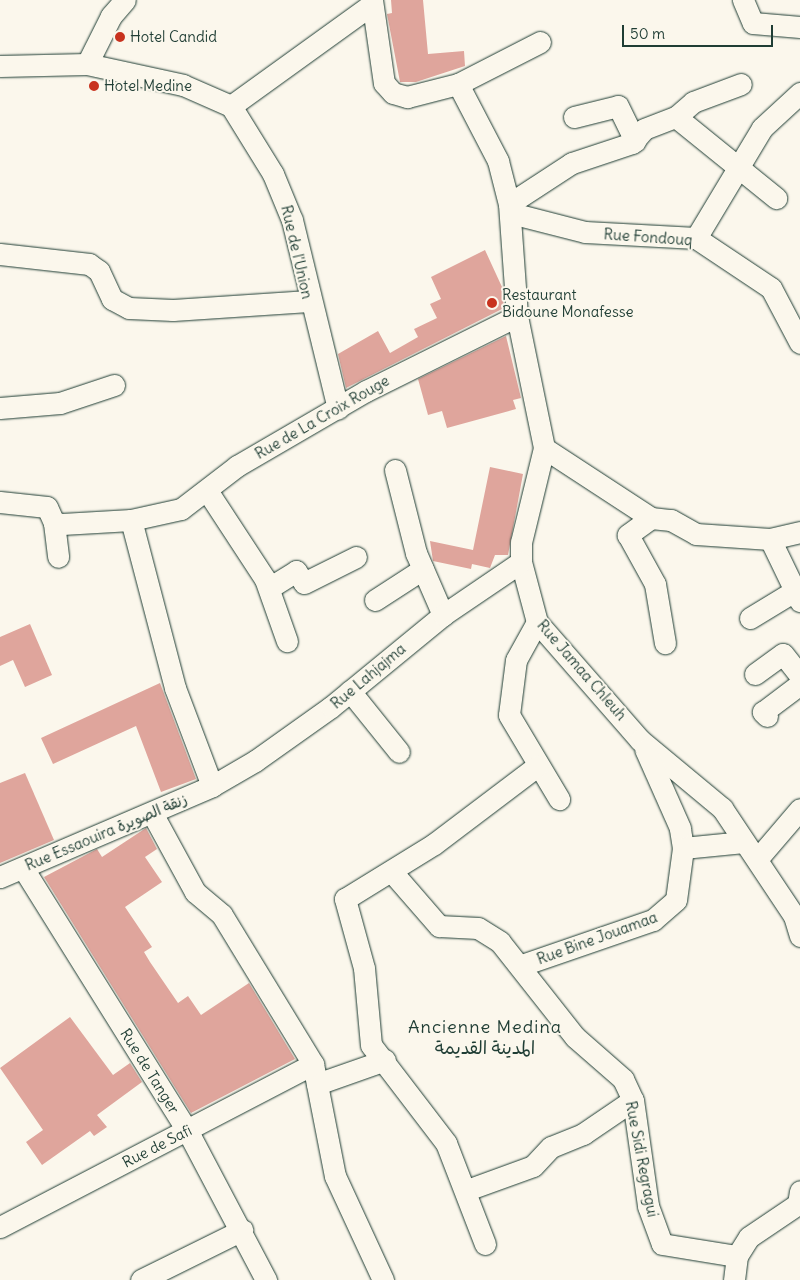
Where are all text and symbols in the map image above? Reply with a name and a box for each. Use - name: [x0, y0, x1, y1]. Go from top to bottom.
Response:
- scale bar: [625, 15, 776, 47]
- text: 50 m: [630, 24, 665, 43]
- place label: Hotel Candid: [130, 28, 217, 46]
- marker: Hotel Candid: [114, 31, 126, 43]
- place label: Hotel Medine: [104, 77, 192, 95]
- marker: Hotel Medine: [88, 80, 100, 92]
- street label: Rue de l'Union: [277, 203, 317, 301]
- street label: Rue Fondouq: [603, 225, 693, 249]
- place label: Restaurant Bidoune Monafesse: [502, 285, 634, 320]
- marker: Restaurant Bidoune Monafesse: [486, 297, 498, 309]
- street label: Rue de La Croix Rouge: [252, 371, 392, 463]
- street label: Rue Jamaa Chleuh: [534, 616, 630, 724]
- street label: Rue Lahjajma: [327, 640, 409, 712]
- street label: Rue Essaouira زنقة الصويرة: [22, 790, 190, 874]
- street label: Rue Bine Jouamaa: [534, 908, 660, 968]
- district label: Ancienne Medina المدينة القديمة: [406, 1017, 564, 1060]
- street label: Rue de Tanger: [117, 1025, 183, 1117]
- street label: Rue Sidi Regragui: [622, 1099, 662, 1219]
- street label: Rue de Safi: [119, 1121, 195, 1171]

